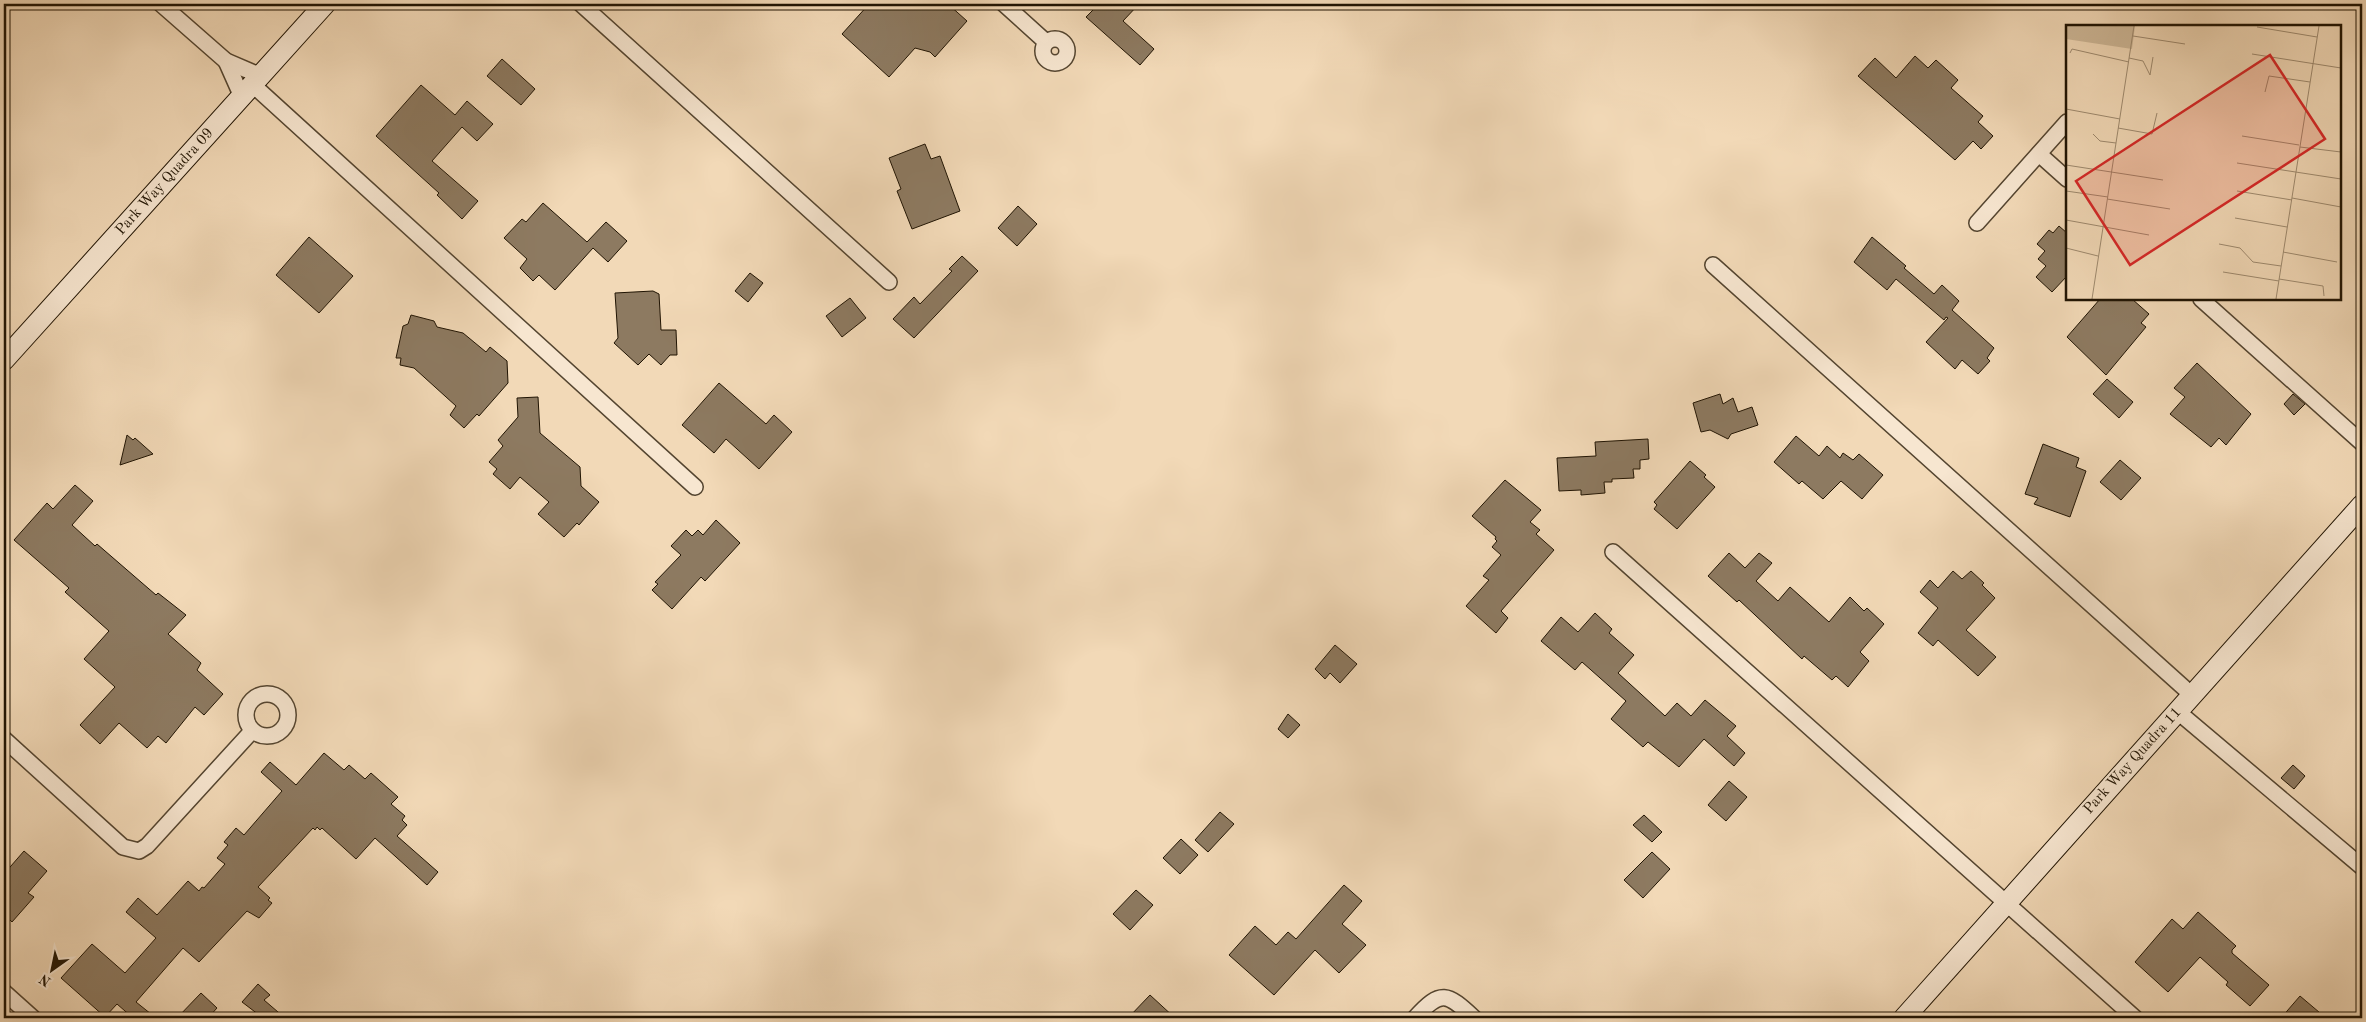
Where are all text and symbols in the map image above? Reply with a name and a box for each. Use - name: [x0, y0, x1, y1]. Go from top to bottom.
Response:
- inset map: [2066, 25, 2341, 300]
- street label: Park Way Quadra 09: [113, 126, 217, 238]
- street label: Park Way Quadra 11: [2081, 705, 2185, 817]
- north arrow: [28, 944, 78, 994]
- text: N: [37, 971, 54, 989]

